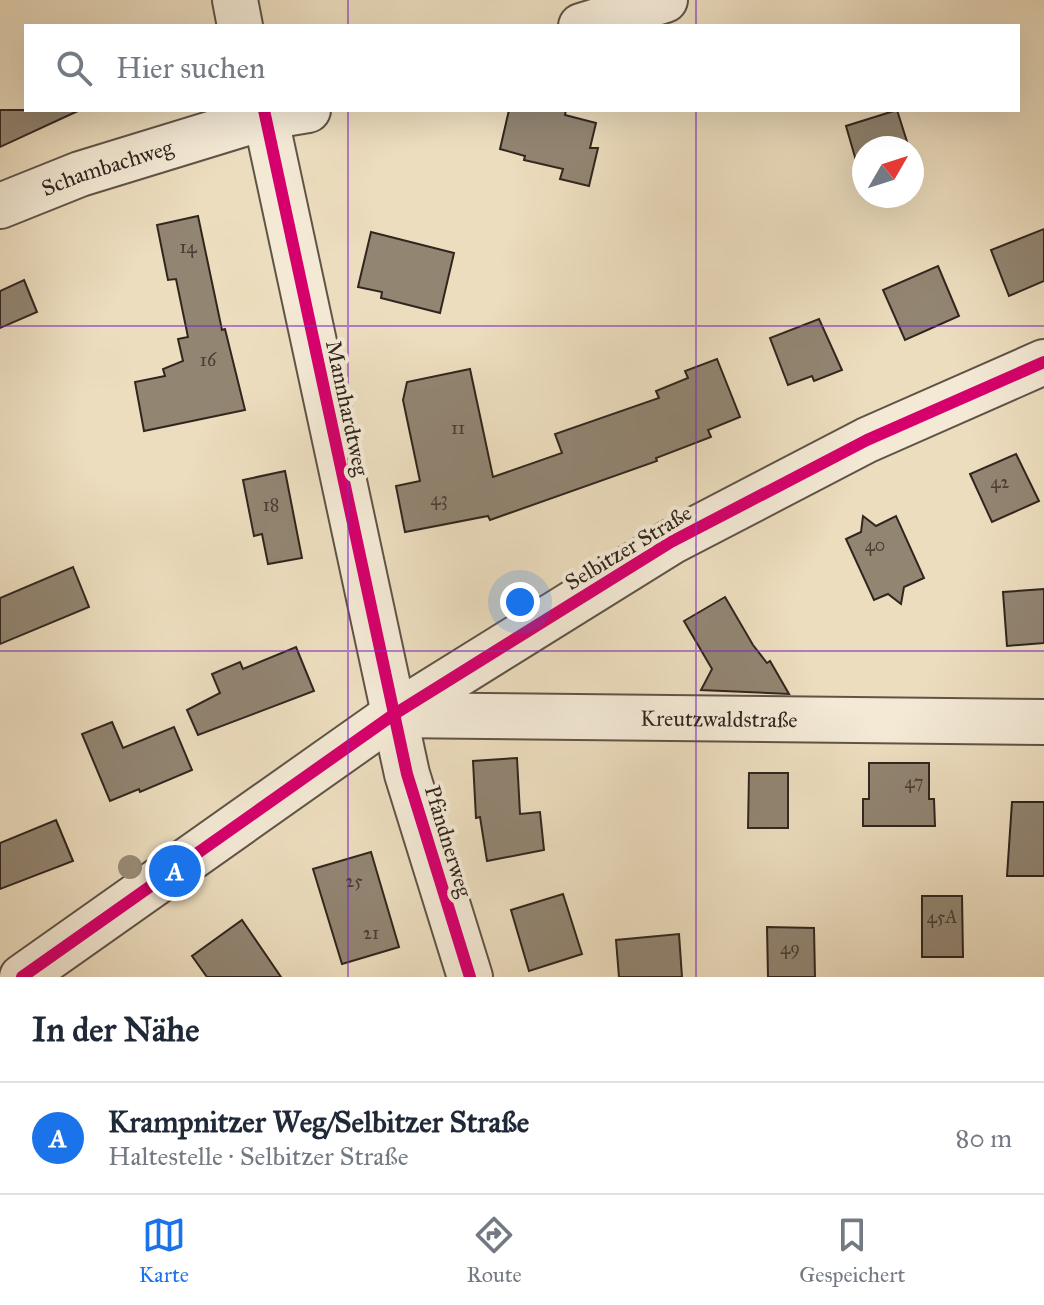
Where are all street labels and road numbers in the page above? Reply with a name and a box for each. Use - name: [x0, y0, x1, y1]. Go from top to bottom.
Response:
- street label: Schambachweg: [38, 133, 177, 202]
- street label: Mannhardtweg: [320, 338, 375, 479]
- street label: Selbitzer Straße: [560, 499, 696, 596]
- street label: Kreutzwaldstraße: [640, 705, 798, 733]
- street label: Pfändnerweg: [419, 782, 478, 901]

